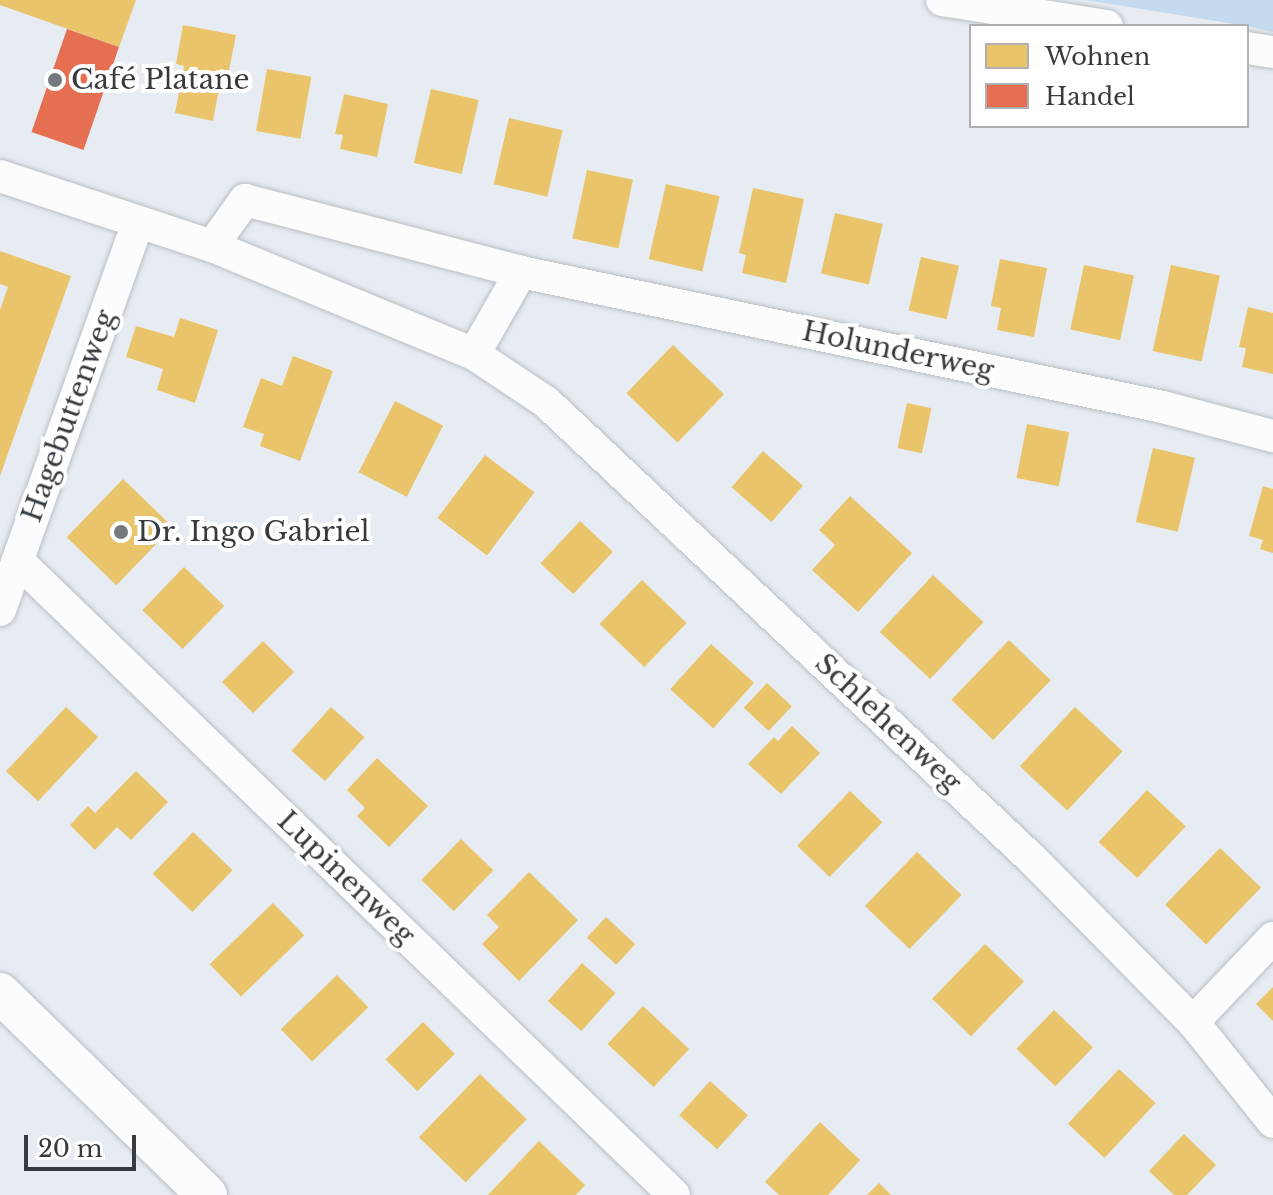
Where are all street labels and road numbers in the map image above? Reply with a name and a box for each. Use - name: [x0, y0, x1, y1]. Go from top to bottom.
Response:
- street label: Hagebuttenweg: [15, 305, 123, 527]
- street label: Holunderweg: [799, 314, 997, 388]
- street label: Schlehenweg: [808, 647, 968, 799]
- street label: Lupinenweg: [270, 804, 422, 952]

